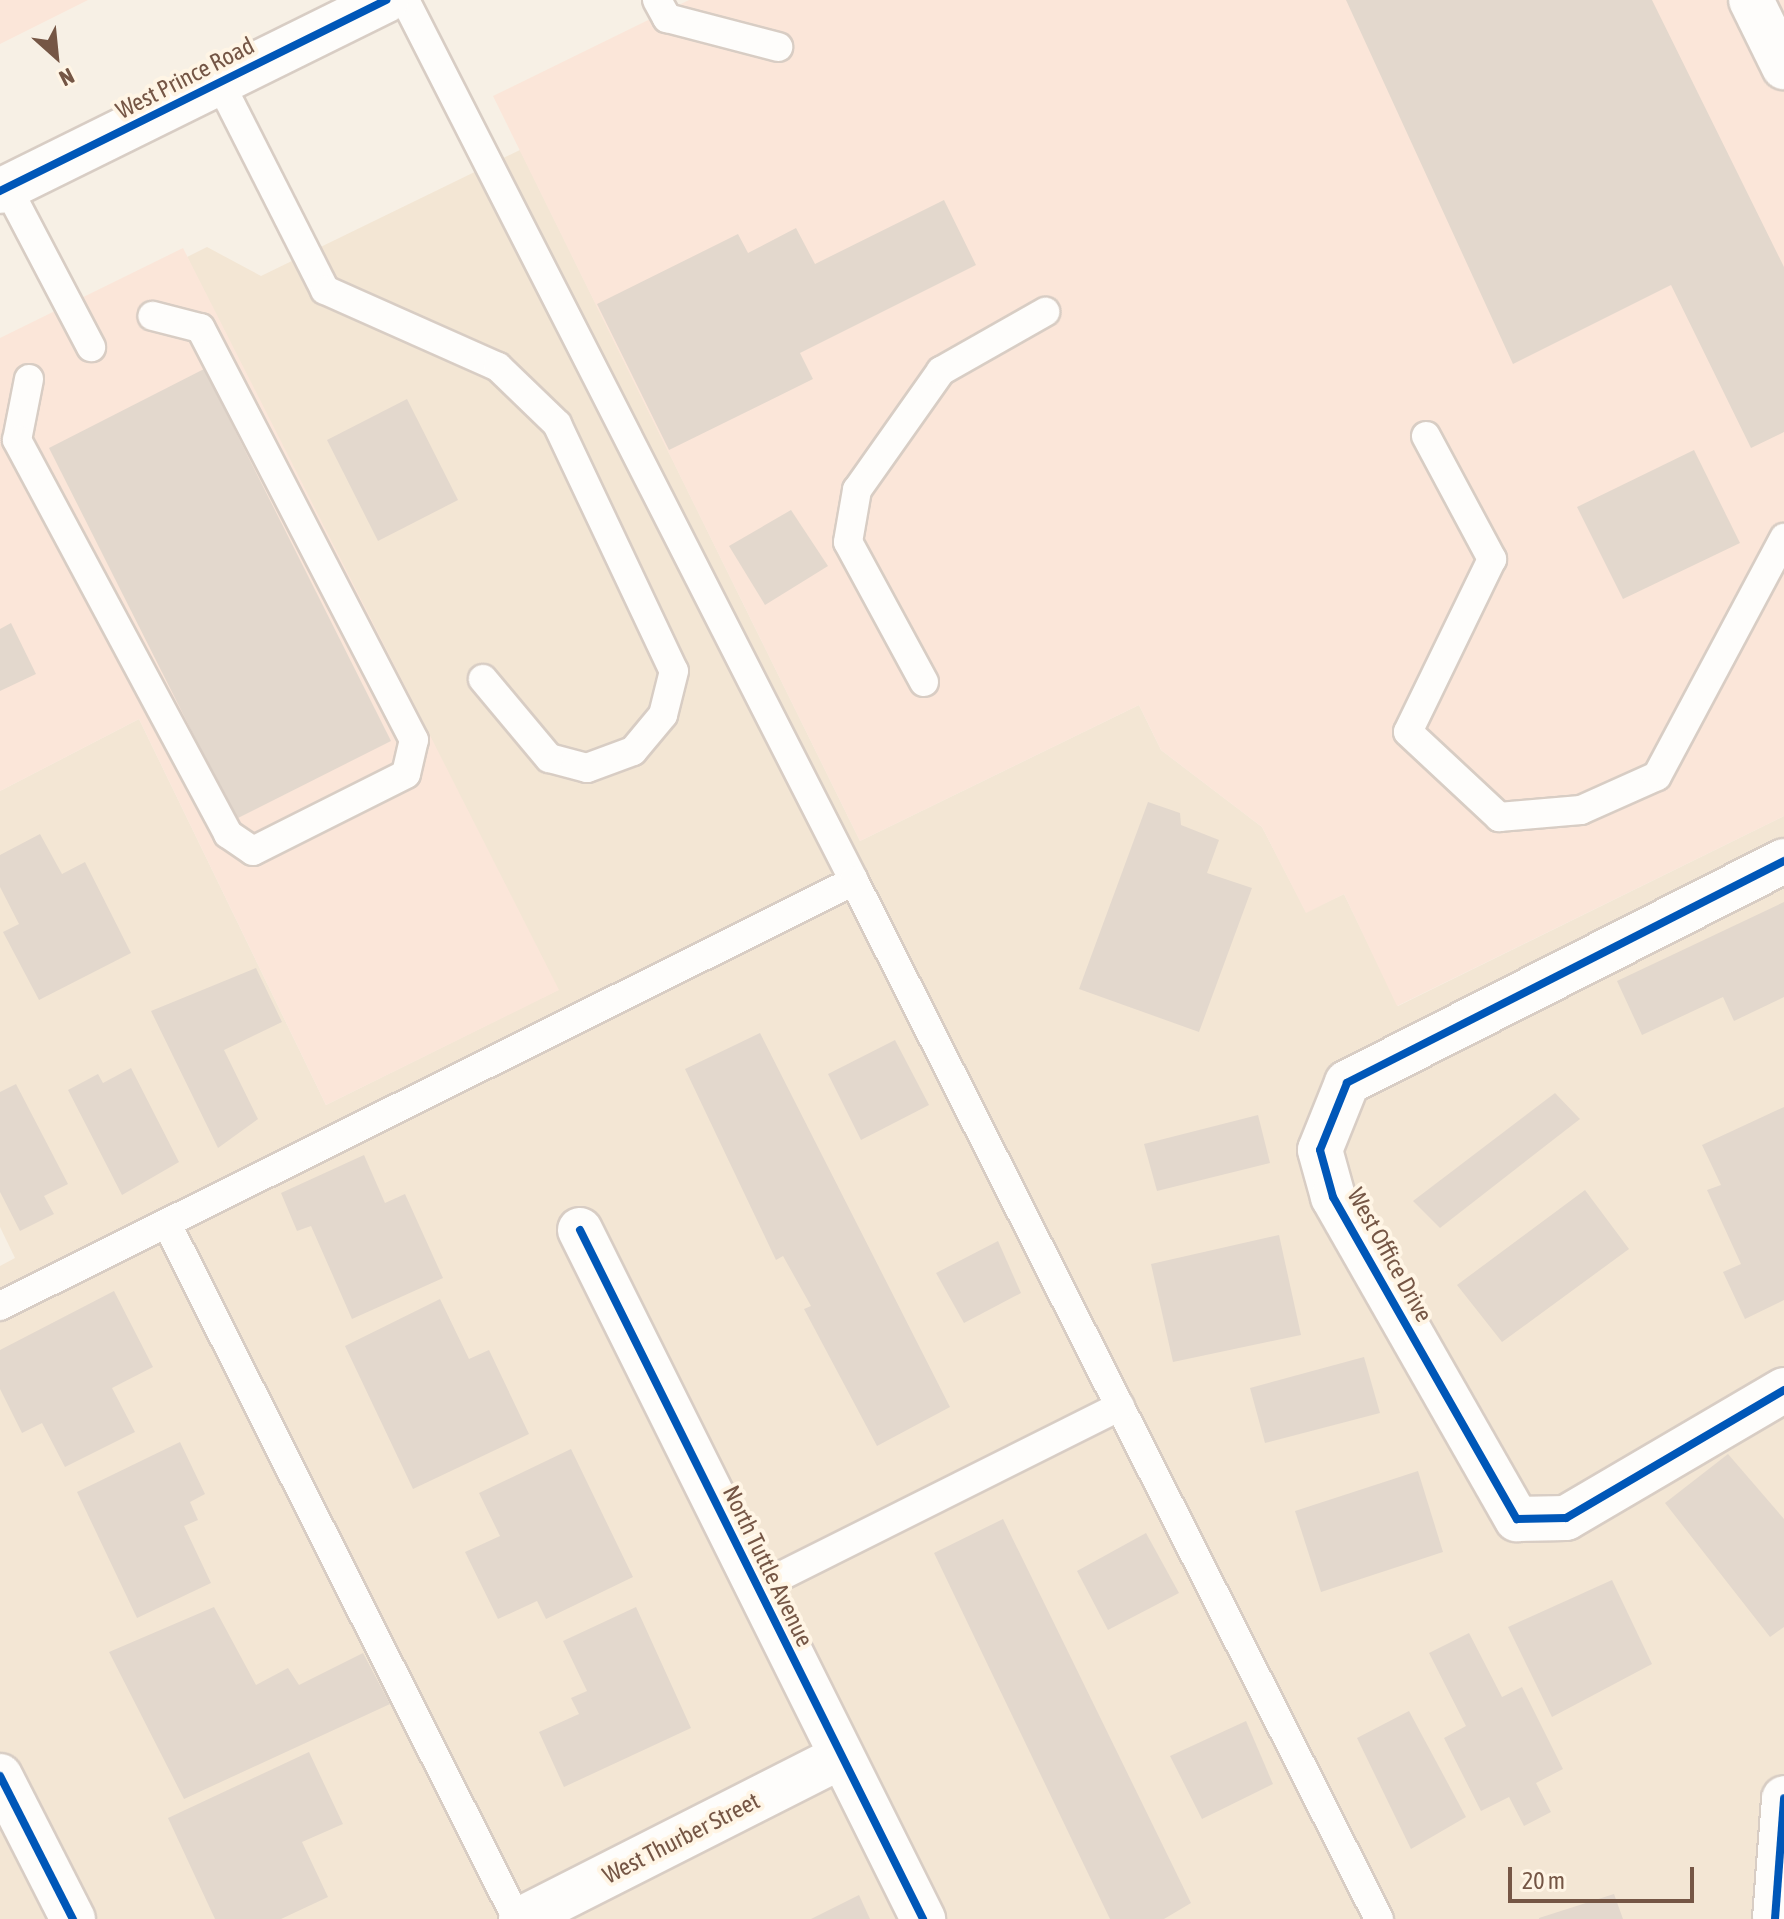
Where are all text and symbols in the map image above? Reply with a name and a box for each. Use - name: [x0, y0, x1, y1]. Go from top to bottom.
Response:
- north arrow: [16, 16, 96, 96]
- street label: West Prince Road: [111, 31, 259, 125]
- text: N: [55, 63, 79, 92]
- street label: West Office Drive: [1341, 1183, 1439, 1327]
- street label: North Tuttle Avenue: [717, 1481, 819, 1651]
- street label: West Thurber Street: [598, 1786, 764, 1890]
- scale bar: [1512, 1851, 1698, 1901]
- text: 20 m: [1522, 1867, 1565, 1894]

